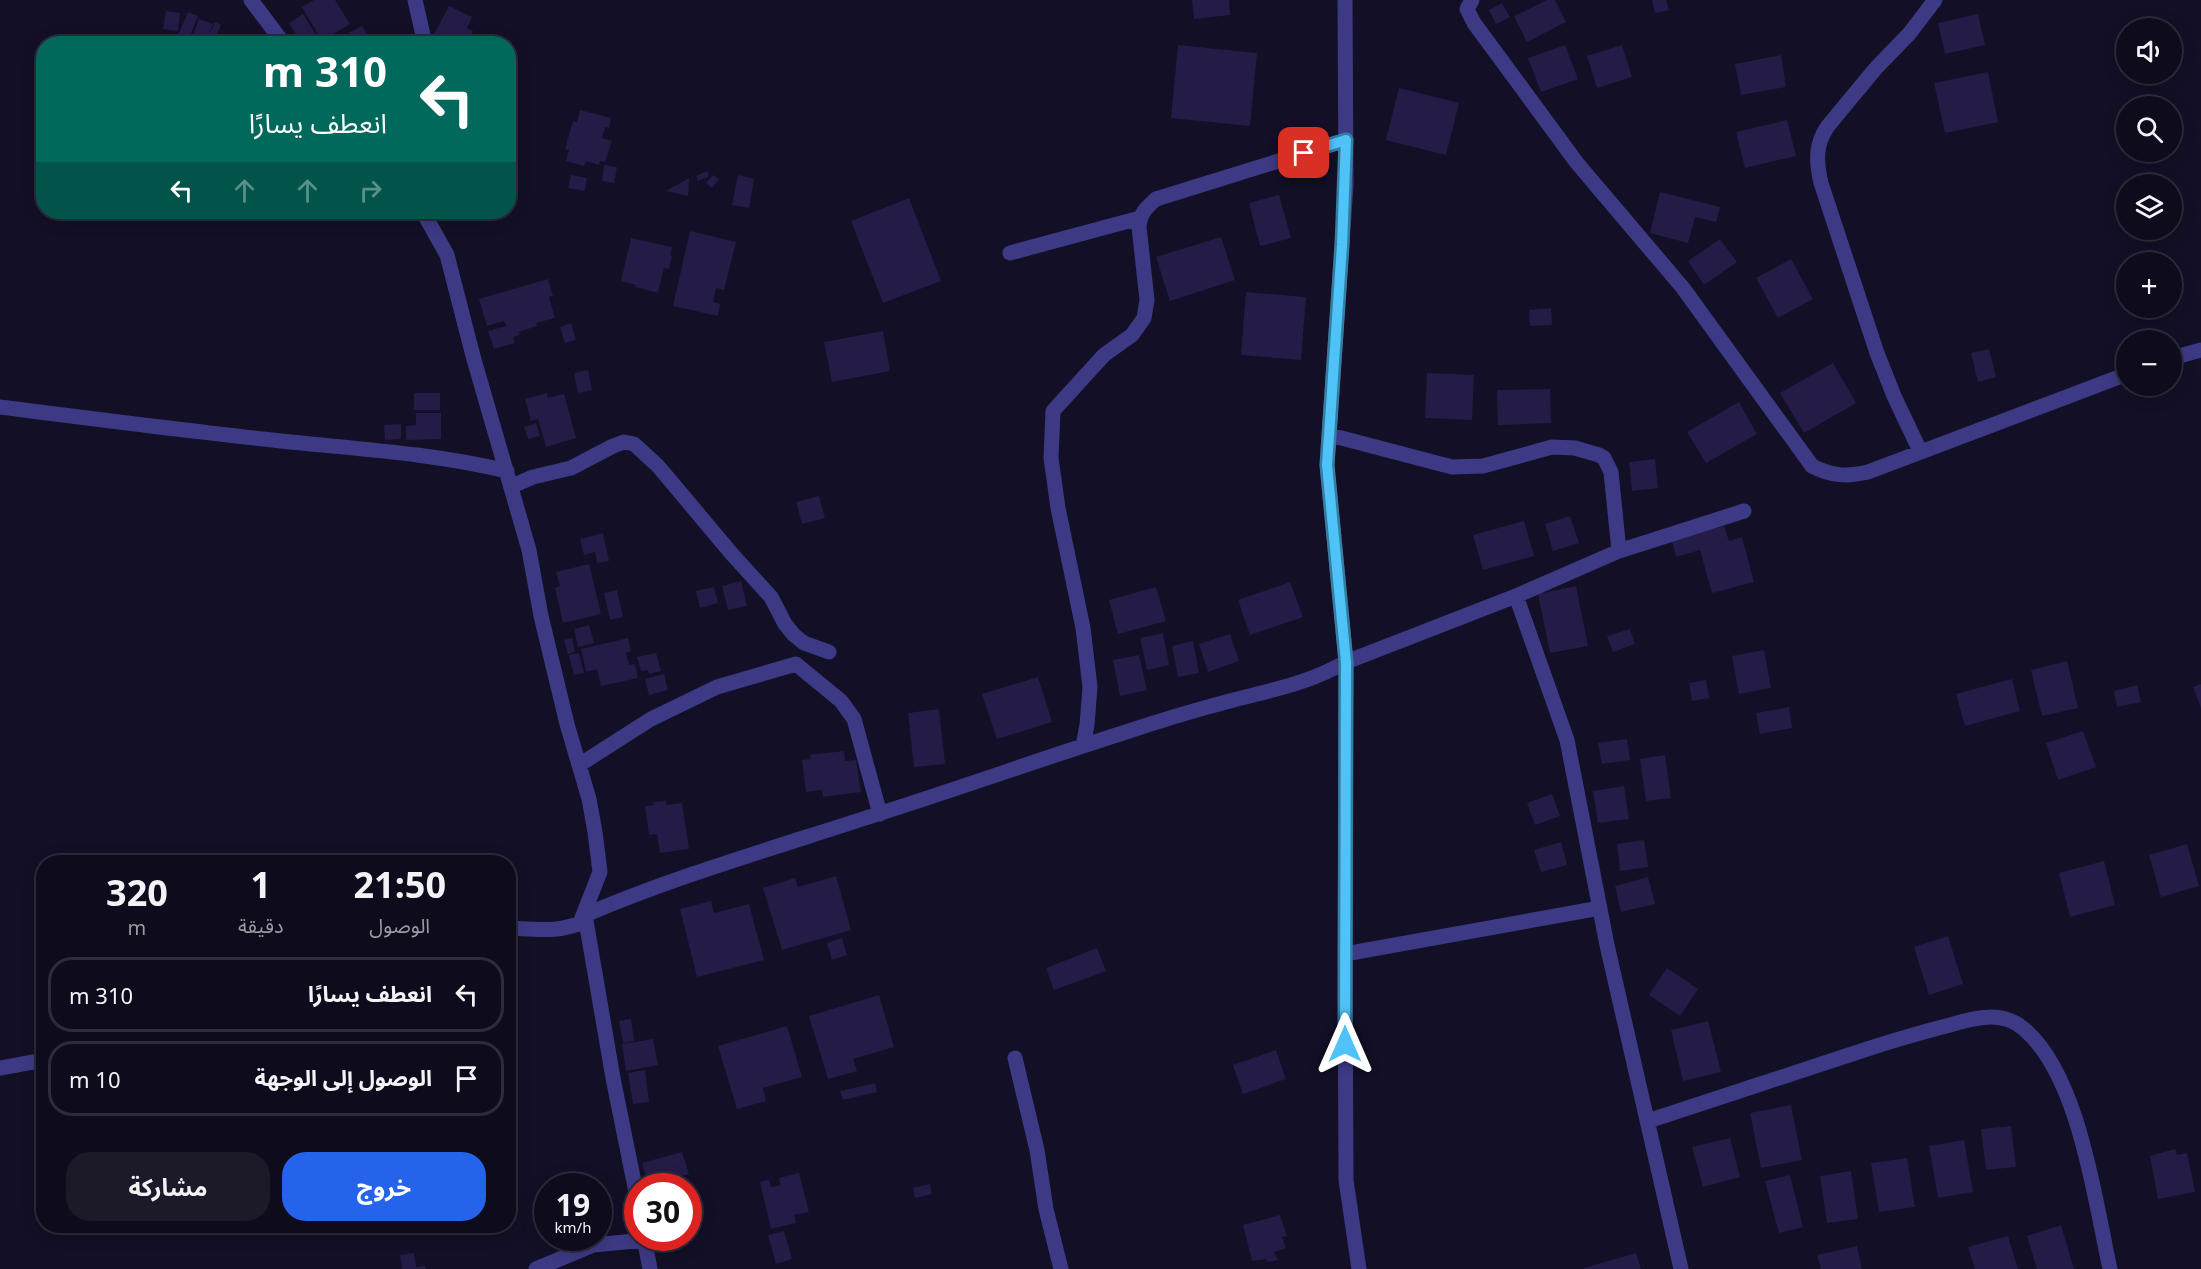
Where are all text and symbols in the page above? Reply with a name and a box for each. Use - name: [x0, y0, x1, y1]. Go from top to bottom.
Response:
- map controls: [2116, 18, 2182, 396]
- button: sound: [2116, 18, 2182, 84]
- text: 310 m: [263, 42, 387, 99]
- icon: left: [408, 60, 486, 138]
- button: search: [2116, 96, 2182, 162]
- text: انعطف يسارًا: [249, 104, 387, 141]
- pin: [1278, 127, 1329, 178]
- icon: arrive: [1287, 136, 1320, 169]
- icon: left: [165, 174, 198, 207]
- icon: ahead: [228, 174, 261, 207]
- icon: ahead: [291, 174, 324, 207]
- icon: right: [354, 174, 387, 207]
- button: layers: [2116, 174, 2182, 240]
- button: +: [2116, 252, 2182, 318]
- button: −: [2116, 330, 2182, 396]
- text: 1: [250, 860, 271, 909]
- text: 21:50: [353, 860, 446, 909]
- text: 320: [106, 868, 168, 917]
- text: دقيقة: [238, 912, 283, 939]
- text: الوصول: [369, 912, 430, 939]
- text: m: [128, 914, 146, 941]
- text: انعطف يسارًا: [308, 978, 432, 1008]
- icon: left: [450, 978, 483, 1011]
- text: 310 m: [69, 980, 133, 1010]
- position arrow: [1313, 1012, 1377, 1076]
- text: الوصول إلى الوجهة: [254, 1062, 432, 1092]
- icon: arrive: [450, 1062, 483, 1095]
- text: 10 m: [69, 1064, 120, 1094]
- button: مشاركة: [66, 1152, 270, 1221]
- button: خروج: [282, 1152, 486, 1221]
- speed limit sign: 30: [624, 1173, 702, 1251]
- text: 19: [556, 1184, 590, 1225]
- text: km/h: [555, 1217, 591, 1237]

